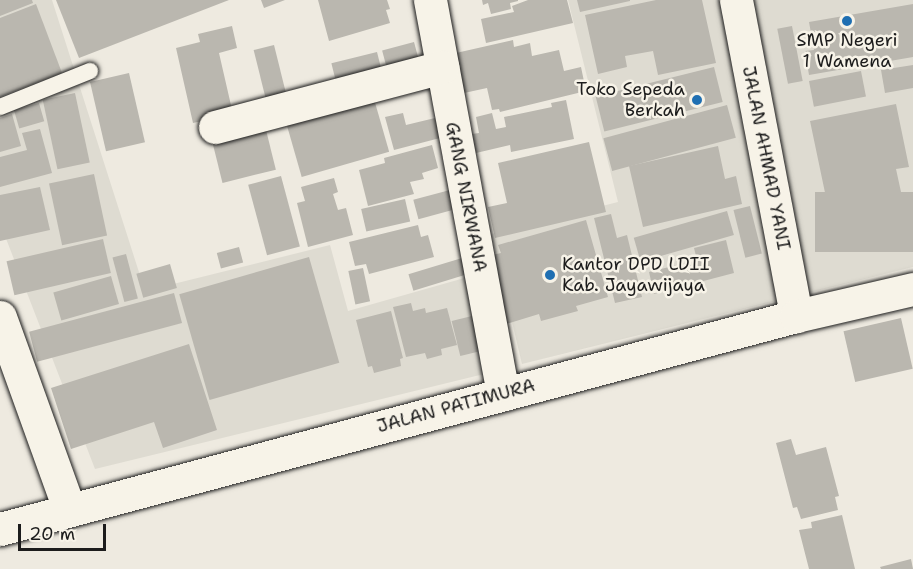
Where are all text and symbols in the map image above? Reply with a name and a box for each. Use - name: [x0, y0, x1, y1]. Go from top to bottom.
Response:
- marker: SMP Negeri 1 Wamena: [840, 14, 854, 28]
- place label: SMP Negeri 1 Wamena: [796, 30, 898, 72]
- street label: JALAN AHMAD YANI: [738, 64, 794, 252]
- place label: Toko Sepeda Berkah: [576, 79, 685, 122]
- marker: Toko Sepeda Berkah: [690, 93, 704, 107]
- street label: GANG NIRWANA: [441, 120, 491, 274]
- place label: Kantor DPD LDII Kab. Jayawijaya: [562, 254, 710, 296]
- marker: Kantor DPD LDII Kab. Jayawijaya: [543, 268, 557, 282]
- street label: JALAN PATIMURA: [375, 374, 537, 438]
- scale bar: [21, 512, 110, 550]
- text: 20 m: [29, 522, 75, 546]

